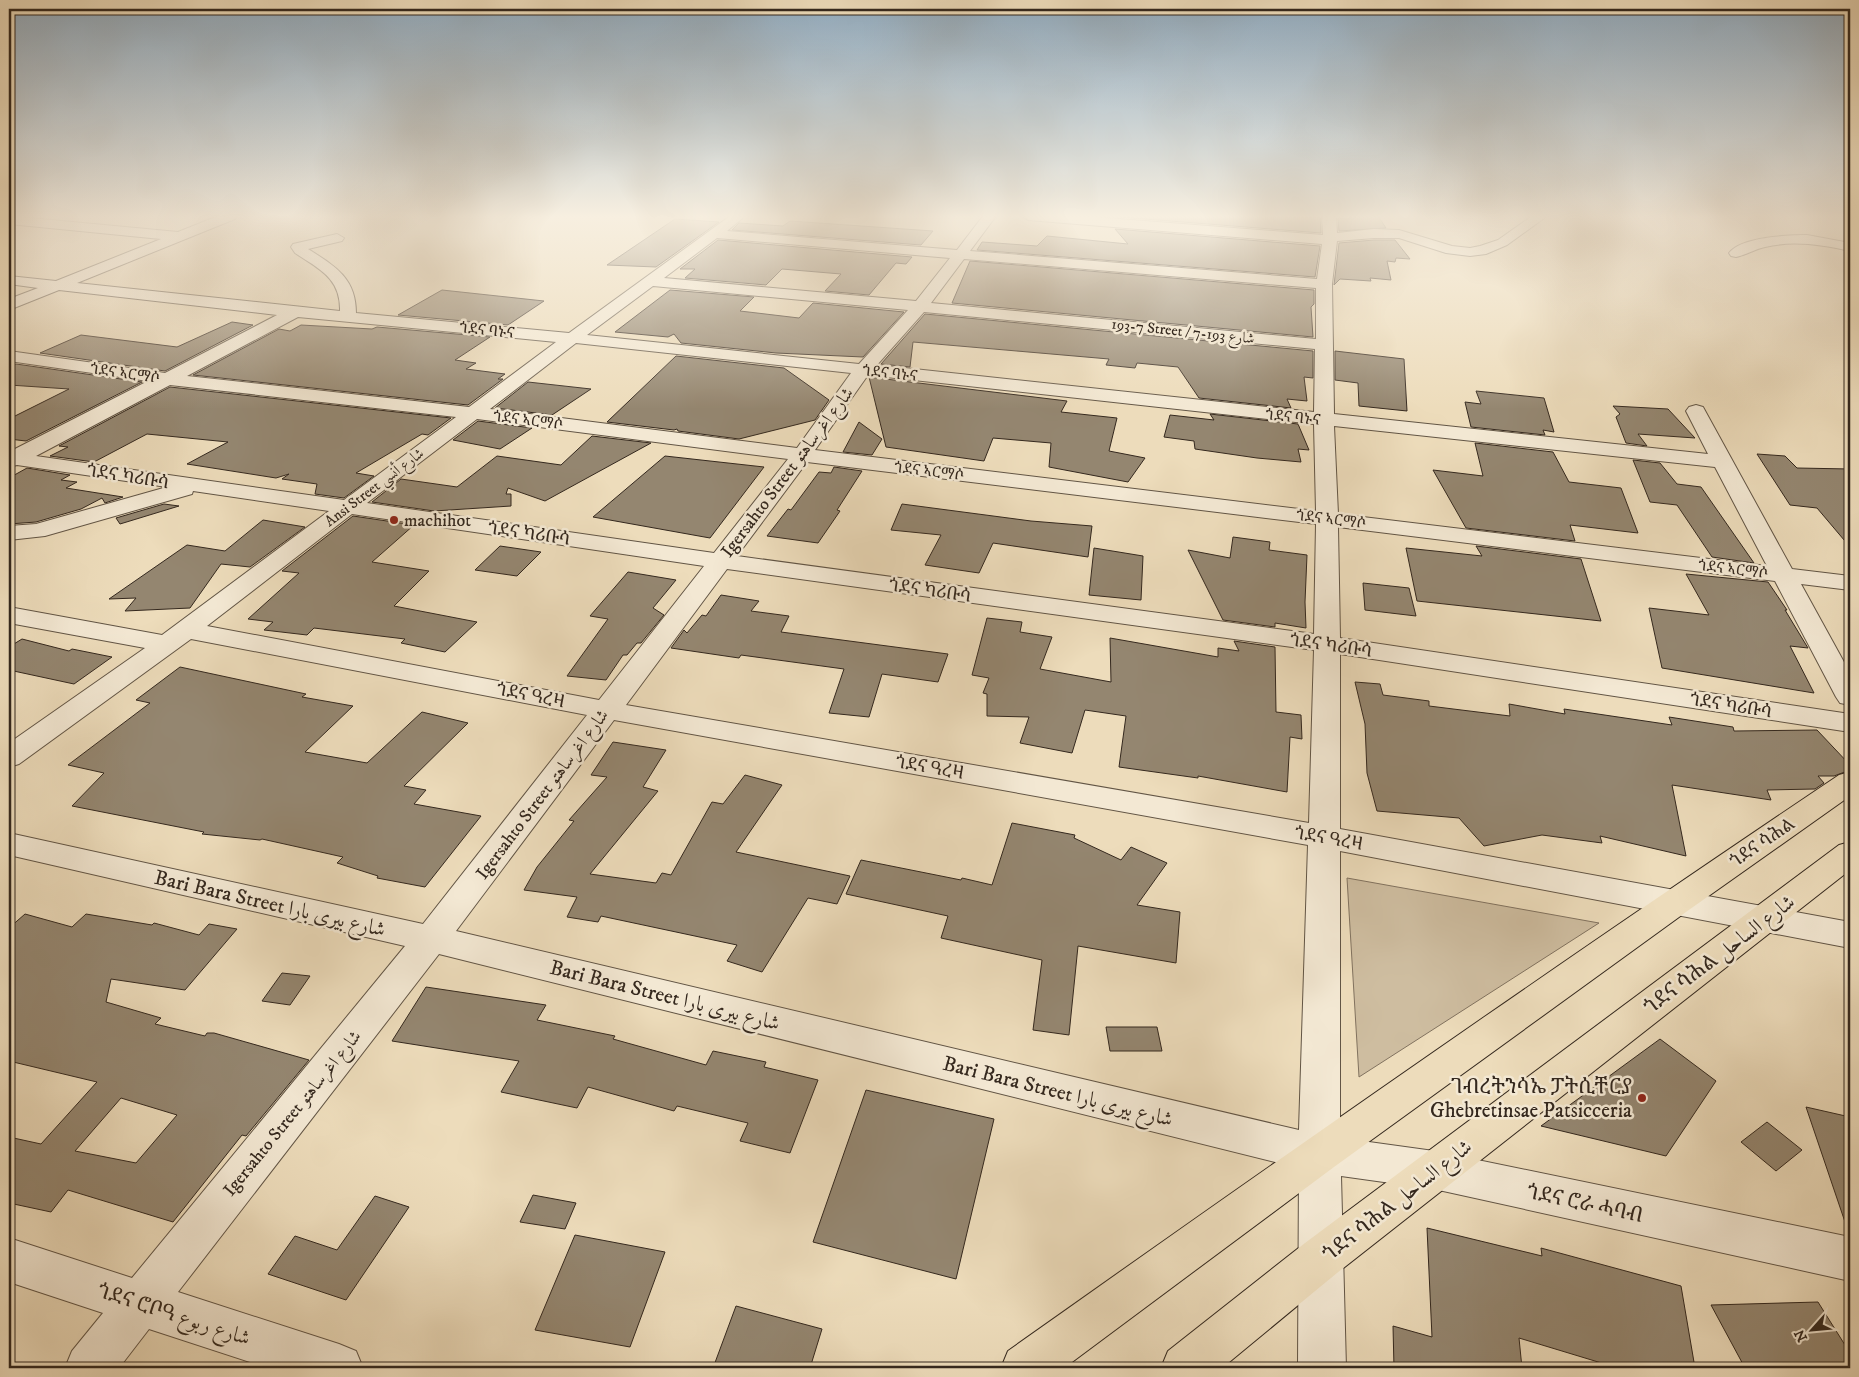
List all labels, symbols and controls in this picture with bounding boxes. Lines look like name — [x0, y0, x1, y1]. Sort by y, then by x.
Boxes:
street label: 193-7 Street / شارع 193-7 — [1110, 315, 1255, 351]
street label: ጎደና ባኑና — [459, 318, 516, 343]
street label: ጎደና ኣርማሶ — [89, 359, 161, 388]
street label: ጎደና ባኑና — [862, 361, 919, 386]
street label: Igersahto Street شارع اغرساهتو — [717, 383, 861, 564]
street label: ጎደና ባኑና — [1265, 405, 1322, 430]
street label: ጎደና ኣርማሶ — [492, 407, 564, 434]
street label: Ansi Street شارع أنسي — [320, 442, 430, 534]
street label: ጎደና ኣርማሶ — [893, 458, 965, 485]
street label: ጎደና ካሪቡሳ — [85, 460, 170, 494]
street label: ጎደና ኣርማሶ — [1295, 506, 1367, 533]
place label: machihot — [404, 510, 471, 532]
marker: machihot — [388, 514, 400, 526]
street label: ጎደና ካሪቡሳ — [486, 517, 571, 551]
street label: ጎደና ኣርማሶ — [1697, 556, 1769, 583]
street label: ጎደና ካሪቡሳ — [887, 574, 972, 608]
street label: ጎደና ካሪቡሳ — [1288, 629, 1373, 663]
street label: ጎደና ዓረዛ — [495, 679, 567, 713]
street label: ጎደና ካሪቡሳ — [1688, 689, 1773, 723]
street label: Igersahto Street شارع اغرساهتو — [472, 705, 616, 886]
street label: ጎደና ዓረዛ — [894, 751, 966, 785]
street label: ጎደና ሳሕል — [1726, 813, 1800, 873]
street label: ጎደና ዓረዛ — [1293, 822, 1365, 856]
street label: Bari Bara Street شارع بيرى بارا — [151, 865, 388, 947]
street label: ጎደና ሳሕል شارع الساحل — [1639, 889, 1803, 1023]
street label: Bari Bara Street شارع بيرى بارا — [546, 955, 783, 1041]
street label: Igersahto Street شارع اغرساهتو — [219, 1026, 369, 1203]
street label: Bari Bara Street شارع بيرى بارا — [939, 1051, 1176, 1137]
place label: ገብረትንሳኤ ፓትሲቸርያ Ghebretinsae Patsicceria — [1430, 1074, 1632, 1124]
marker: ገብረትንሳኤ ፓትሲቸርያ Ghebretinsae Patsicceria — [1636, 1092, 1648, 1104]
street label: ጎደና ሳሕል شارع الساحل — [1318, 1134, 1480, 1270]
street label: ጎደና ሮራ ሓባብ — [1524, 1179, 1645, 1229]
street label: ጎደና ሮቦዓ شارع ربوع — [93, 1278, 253, 1356]
north arrow — [1786, 1304, 1836, 1354]
text: N — [1790, 1326, 1812, 1345]

